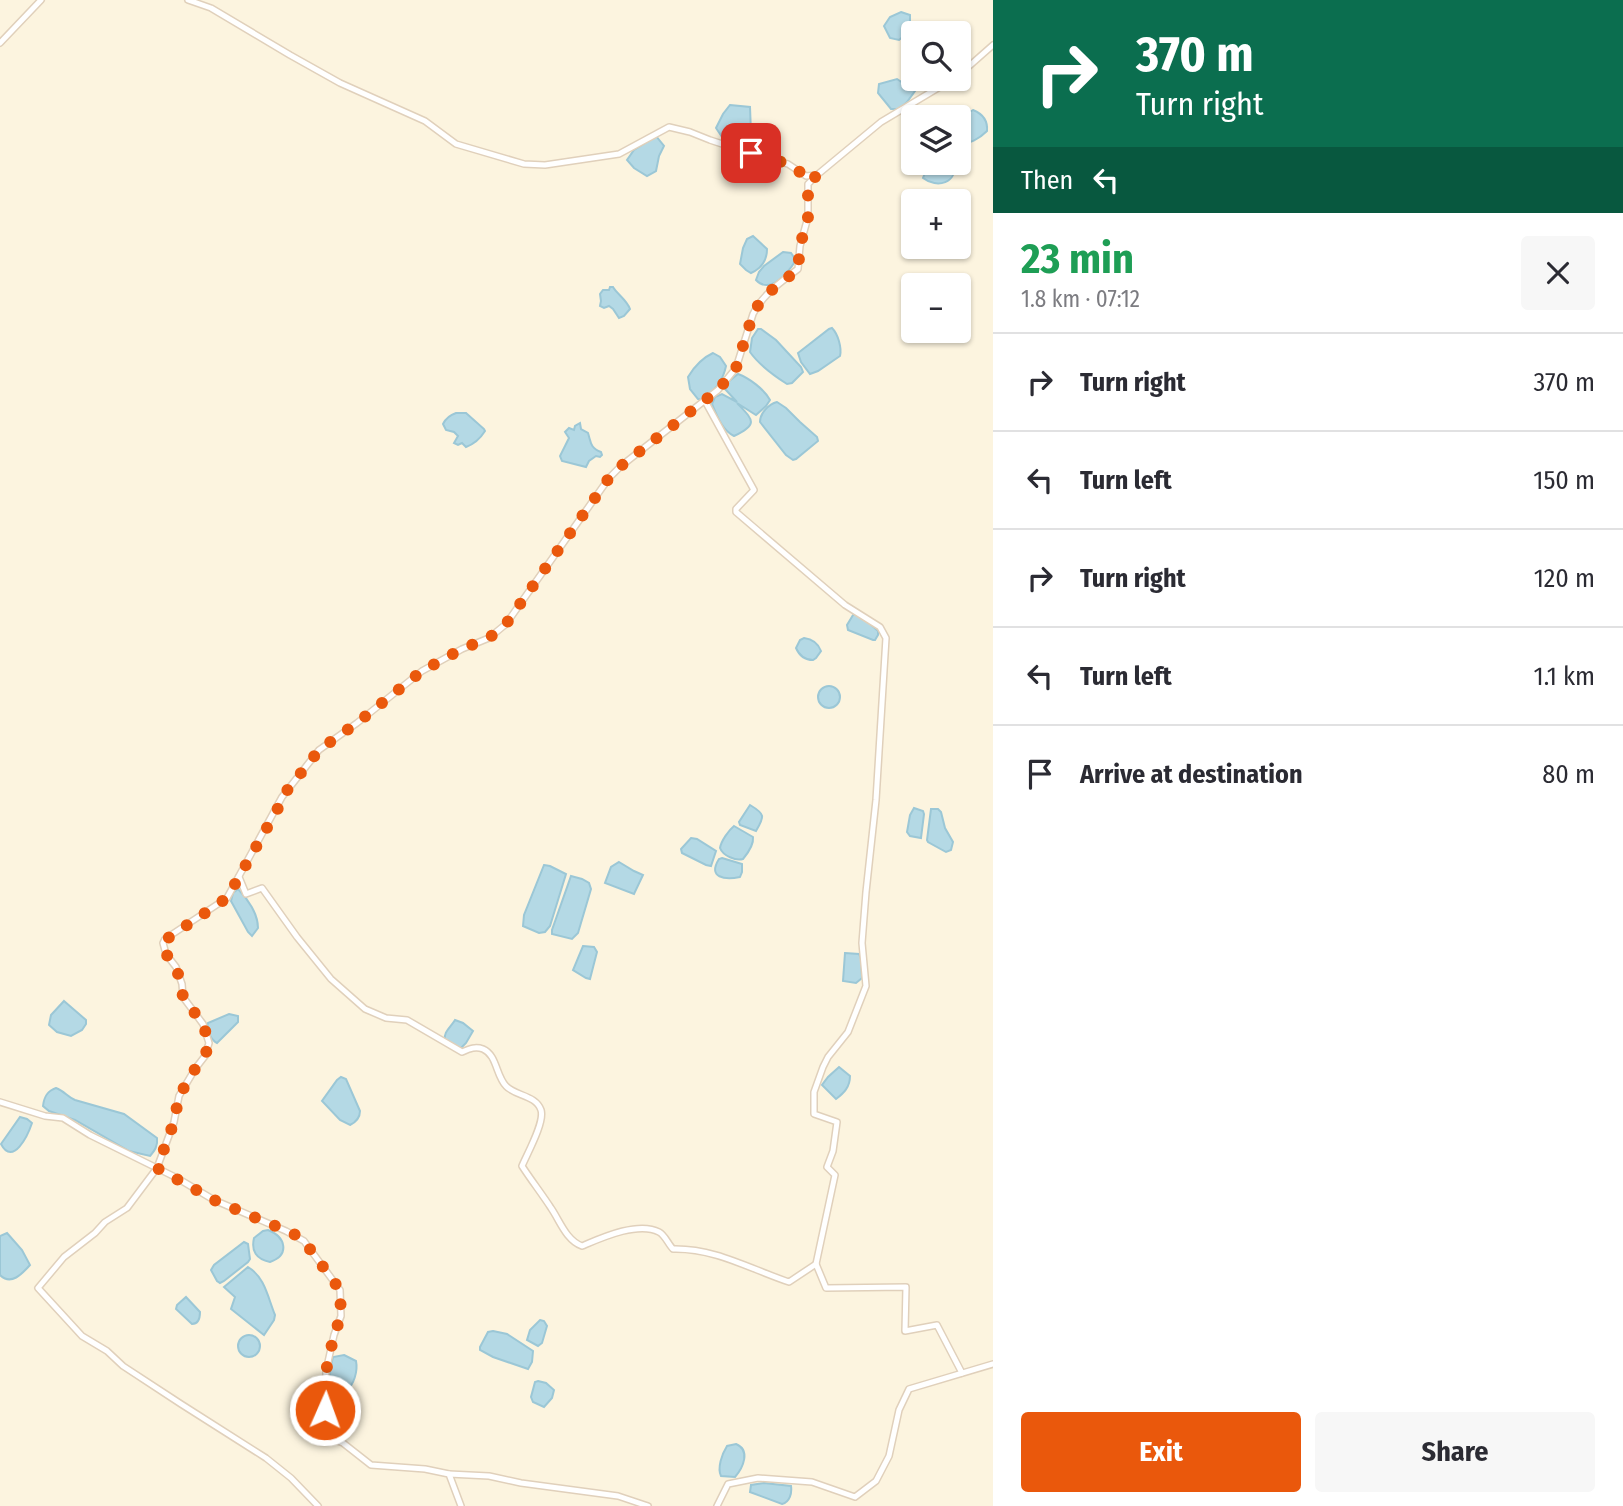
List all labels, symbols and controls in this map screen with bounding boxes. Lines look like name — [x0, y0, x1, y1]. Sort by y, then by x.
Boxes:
map controls — [901, 21, 971, 343]
button: search — [901, 21, 971, 91]
text: 370 m — [1136, 25, 1254, 84]
icon: right — [1021, 28, 1112, 119]
text: Turn right — [1136, 85, 1263, 123]
button: layers — [901, 105, 971, 175]
pin — [721, 123, 781, 183]
icon: arrive — [732, 134, 770, 172]
icon: left — [1087, 161, 1125, 199]
text: Then — [1021, 165, 1073, 196]
button: + — [901, 189, 971, 259]
text: 23 min — [1021, 234, 1134, 284]
button: close — [1521, 236, 1595, 310]
button: − — [901, 273, 971, 343]
text: 1.8 km · 07:12 — [1021, 285, 1140, 313]
icon: right — [1021, 363, 1059, 401]
text: Turn right — [1080, 367, 1186, 398]
text: 370 m — [1534, 367, 1595, 398]
icon: left — [1021, 461, 1059, 499]
text: Turn left — [1080, 465, 1172, 496]
text: 150 m — [1533, 465, 1595, 496]
icon: right — [1021, 559, 1059, 597]
text: Turn right — [1080, 563, 1186, 594]
text: 120 m — [1534, 563, 1595, 594]
icon: left — [1021, 657, 1059, 695]
text: Turn left — [1080, 661, 1172, 692]
text: 1.1 km — [1534, 661, 1595, 692]
icon: arrive — [1021, 755, 1059, 793]
text: Arrive at destination — [1080, 759, 1303, 790]
text: 80 m — [1542, 759, 1595, 790]
position arrow — [288, 1373, 362, 1447]
button: Exit — [1021, 1412, 1301, 1492]
button: Share — [1315, 1412, 1595, 1492]

